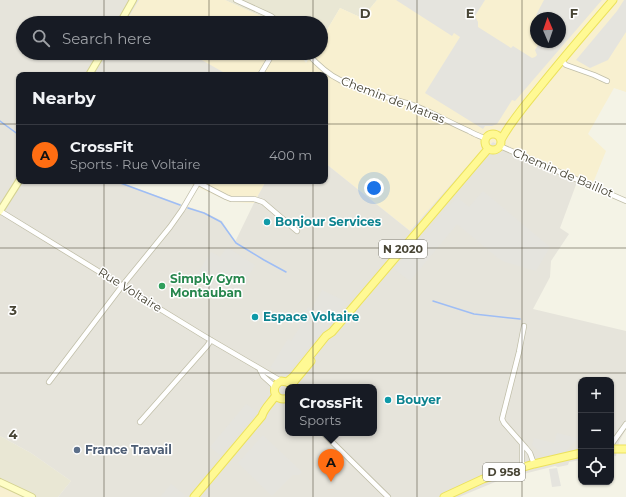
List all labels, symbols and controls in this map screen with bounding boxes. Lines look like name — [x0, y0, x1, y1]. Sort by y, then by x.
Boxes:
text: D — [360, 5, 371, 21]
text: E — [466, 5, 475, 21]
text: F — [570, 5, 578, 21]
north arrow — [530, 12, 566, 48]
search box — [16, 16, 328, 60]
icon: search — [30, 27, 52, 49]
text: Search here — [62, 29, 151, 48]
street label: Chemin de Matras — [339, 73, 447, 126]
text: Nearby — [32, 88, 96, 108]
text: CrossFit — [70, 137, 134, 156]
street label: Chemin de Baillot — [511, 145, 616, 201]
text: A — [40, 147, 50, 163]
text: 400 m — [269, 147, 312, 163]
text: Sports · Rue Voltaire — [70, 156, 200, 172]
your location — [364, 178, 384, 198]
place label: Bonjour Services — [275, 214, 382, 229]
marker: Bonjour Services — [262, 217, 272, 227]
road number: N 2020 — [379, 240, 427, 258]
street label: Rue Voltaire — [96, 264, 165, 315]
place label: Simply Gym Montauban — [170, 271, 245, 300]
marker: Simply Gym Montauban — [157, 281, 167, 291]
text: 3 — [8, 302, 17, 318]
place label: Espace Voltaire — [263, 309, 360, 324]
marker: Espace Voltaire — [250, 312, 260, 322]
map controls — [578, 377, 614, 485]
button: + — [578, 377, 614, 413]
popup — [285, 384, 377, 436]
place label: Bouyer — [396, 392, 441, 407]
text: CrossFit — [299, 393, 363, 412]
marker: Bouyer — [383, 395, 393, 405]
text: Sports — [299, 412, 341, 428]
button: − — [578, 413, 614, 449]
text: 4 — [9, 426, 18, 442]
place label: France Travail — [85, 442, 172, 457]
marker: France Travail — [72, 445, 82, 455]
pin: A — [318, 449, 344, 482]
button: locate — [578, 449, 614, 485]
road number: D 958 — [483, 463, 525, 481]

